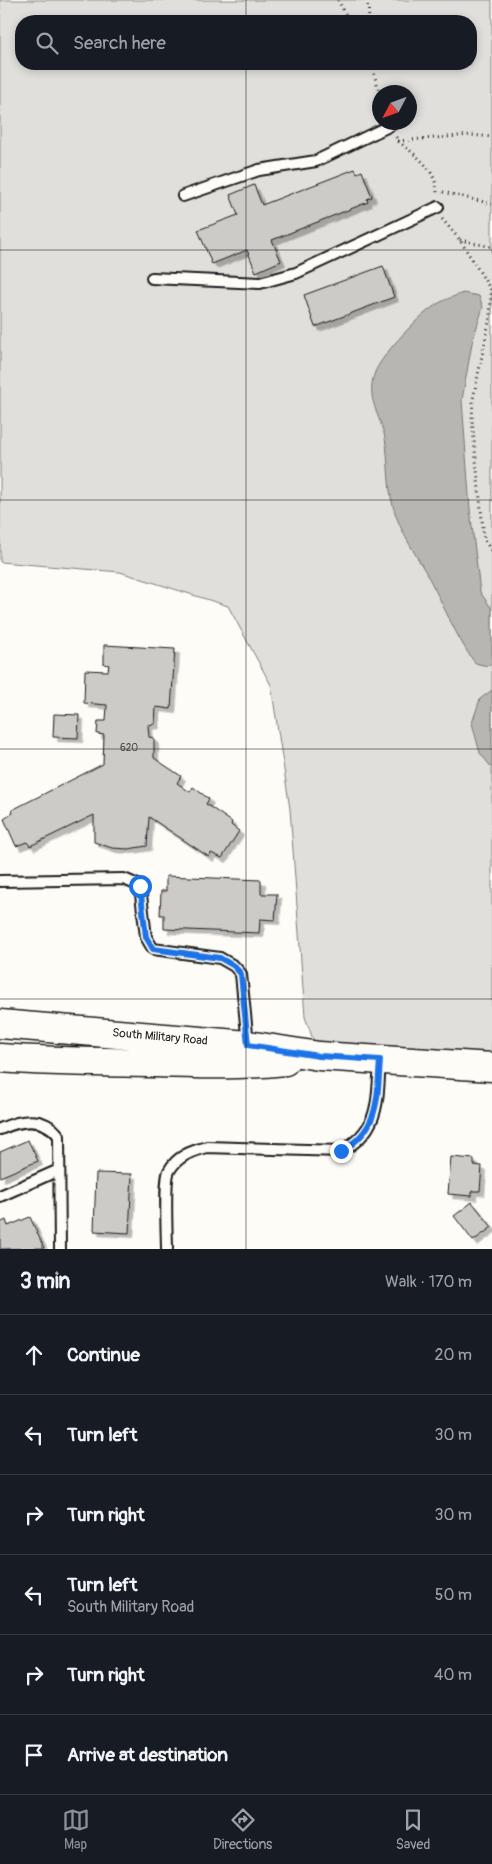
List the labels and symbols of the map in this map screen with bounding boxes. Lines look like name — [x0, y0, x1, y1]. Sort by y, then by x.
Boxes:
north arrow — [372, 85, 417, 130]
house number: 620 — [120, 742, 138, 754]
route start — [129, 875, 152, 898]
street label: South Military Road — [112, 1025, 208, 1049]
route end — [330, 1140, 353, 1163]

